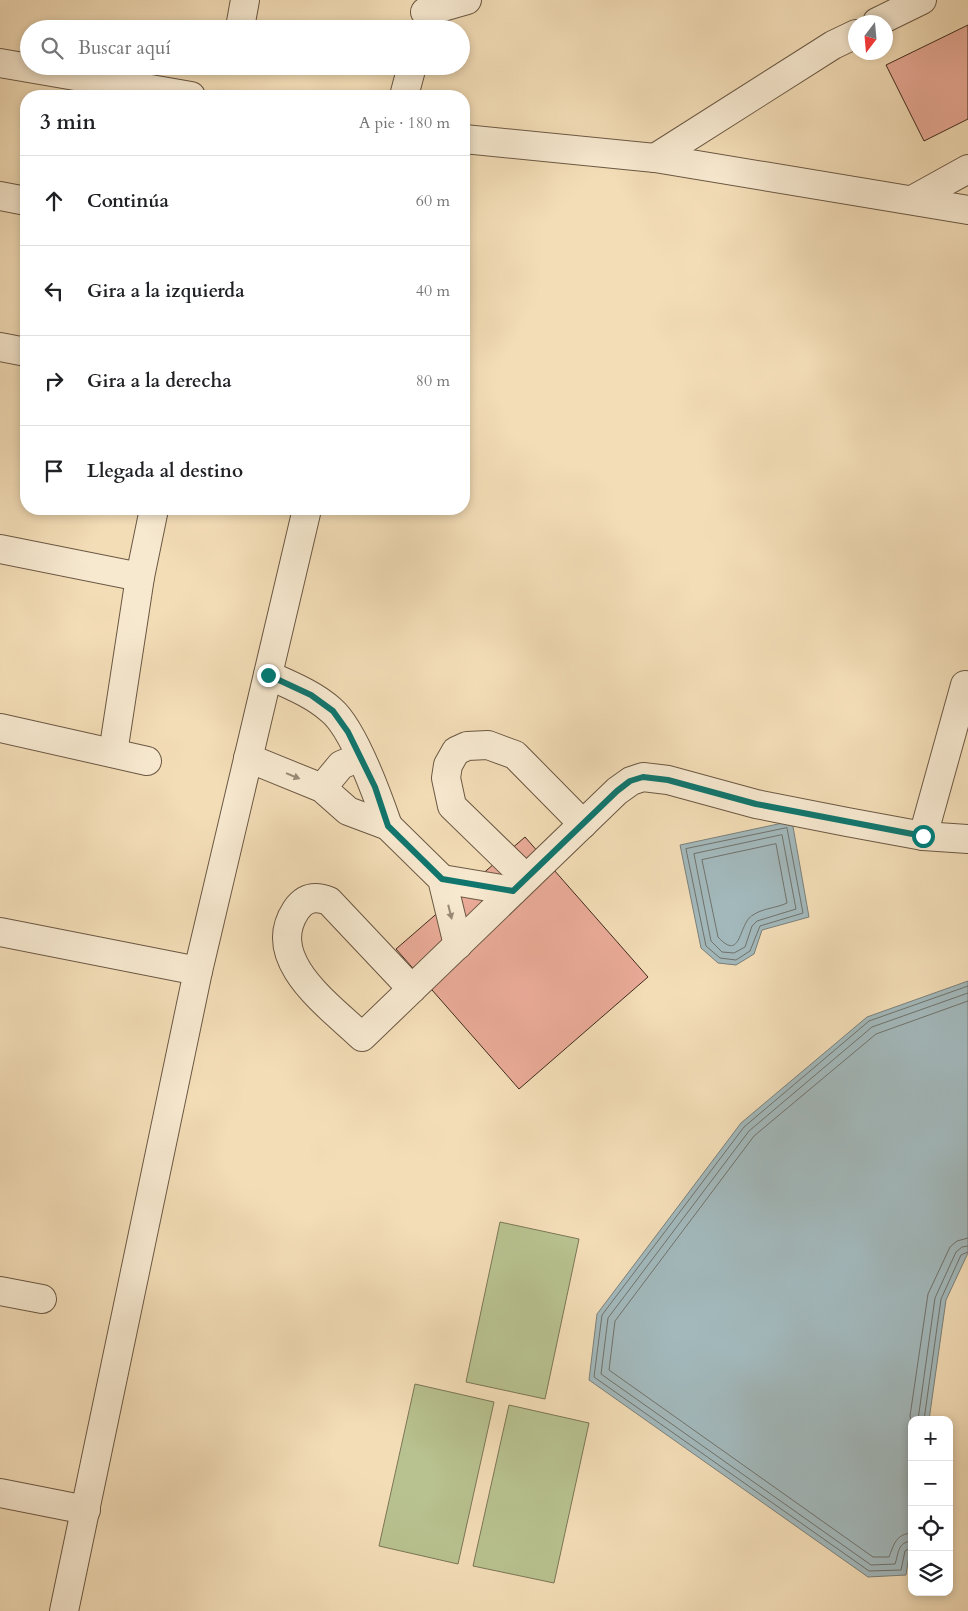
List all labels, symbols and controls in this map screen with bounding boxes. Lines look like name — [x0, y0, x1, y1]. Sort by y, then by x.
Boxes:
north arrow — [848, 15, 893, 60]
search box — [20, 20, 470, 75]
icon: search — [38, 34, 66, 62]
text: Buscar aquí — [78, 35, 171, 61]
text: 3 min — [40, 108, 96, 137]
text: A pie · 180 m — [359, 112, 450, 134]
icon: ahead — [40, 187, 68, 215]
text: Continúa — [87, 188, 169, 214]
text: 60 m — [416, 190, 450, 212]
icon: left — [40, 277, 68, 305]
text: Gira a la izquierda — [87, 278, 245, 304]
text: 40 m — [416, 280, 450, 302]
icon: right — [40, 367, 68, 395]
text: Gira a la derecha — [87, 368, 232, 394]
text: 80 m — [416, 370, 450, 392]
icon: arrive — [40, 457, 68, 485]
text: Llegada al destino — [87, 458, 243, 484]
route end — [257, 664, 280, 687]
one-way arrow — [286, 773, 300, 781]
route start — [912, 825, 935, 848]
one-way arrow — [446, 904, 454, 919]
map controls — [908, 1416, 953, 1596]
button: + — [908, 1416, 953, 1461]
button: − — [908, 1461, 953, 1506]
button: locate — [908, 1506, 953, 1551]
button: layers — [908, 1551, 953, 1596]

